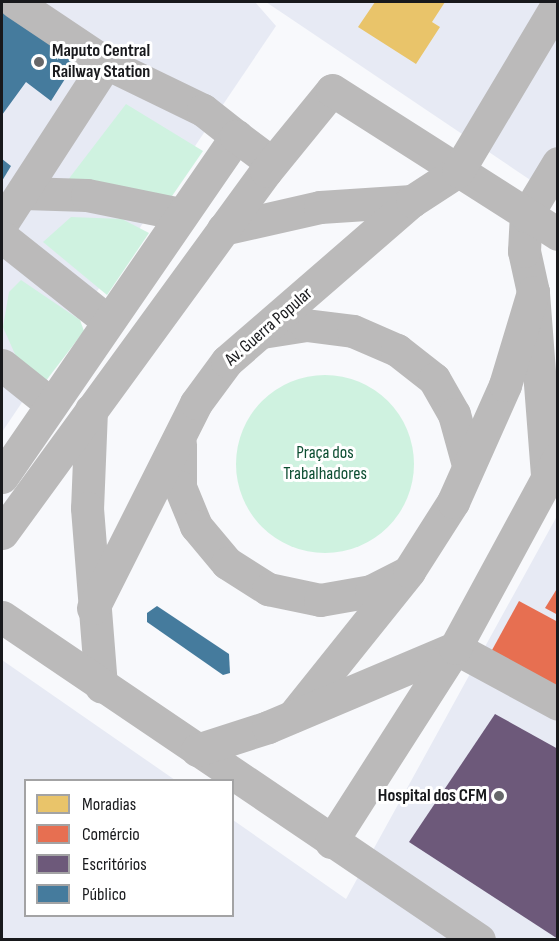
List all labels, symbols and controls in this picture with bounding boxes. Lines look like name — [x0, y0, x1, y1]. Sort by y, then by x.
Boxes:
place label: Maputo Central Railway Station — [52, 41, 150, 84]
marker: Maputo Central Railway Station — [30, 53, 48, 71]
street label: Av. Guerra Popular — [221, 283, 317, 371]
park label: Praça dos Trabalhadores — [283, 443, 367, 486]
legend — [24, 779, 234, 917]
place label: Hospital dos CFM — [378, 785, 487, 807]
marker: Hospital dos CFM — [492, 789, 506, 803]
text: Moradias — [82, 794, 136, 815]
text: Comércio — [82, 824, 140, 845]
text: Escritórios — [82, 854, 147, 875]
text: Público — [82, 884, 126, 905]

